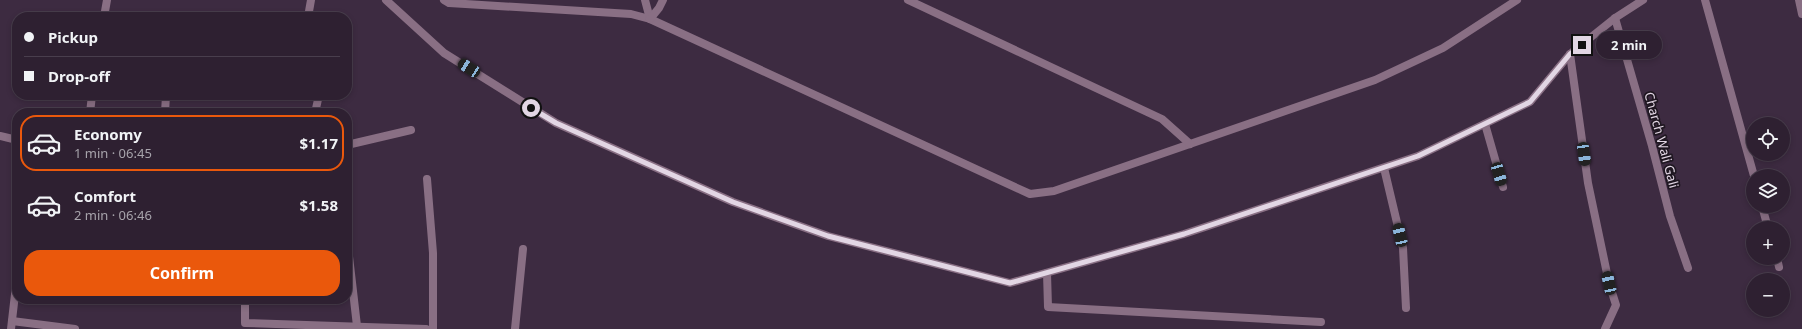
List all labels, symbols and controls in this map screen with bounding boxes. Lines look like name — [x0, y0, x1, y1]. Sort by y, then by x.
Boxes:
text: Pickup — [48, 27, 98, 47]
callout: 2 min — [1596, 31, 1662, 59]
route end — [1573, 36, 1591, 54]
text: 2 min — [1611, 36, 1647, 54]
car — [456, 56, 482, 80]
text: Drop-off — [48, 66, 110, 86]
street label: Charch Wali Gali — [1640, 90, 1684, 190]
route start — [522, 99, 540, 117]
map controls — [1746, 117, 1790, 317]
button: locate — [1746, 117, 1790, 161]
text: Economy — [74, 124, 142, 144]
icon: car — [26, 125, 62, 161]
text: $1.17 — [299, 133, 338, 153]
car — [1576, 141, 1592, 167]
text: 1 min · 06:45 — [74, 144, 152, 162]
car — [1490, 161, 1508, 187]
button: layers — [1746, 169, 1790, 213]
text: Comfort — [74, 186, 136, 206]
icon: car — [26, 187, 62, 223]
text: $1.58 — [299, 195, 338, 215]
text: 2 min · 06:46 — [74, 206, 152, 224]
button: + — [1746, 221, 1790, 265]
car — [1391, 222, 1409, 248]
button: Confirm — [24, 250, 340, 296]
car — [1601, 270, 1617, 296]
button: − — [1746, 273, 1790, 317]

